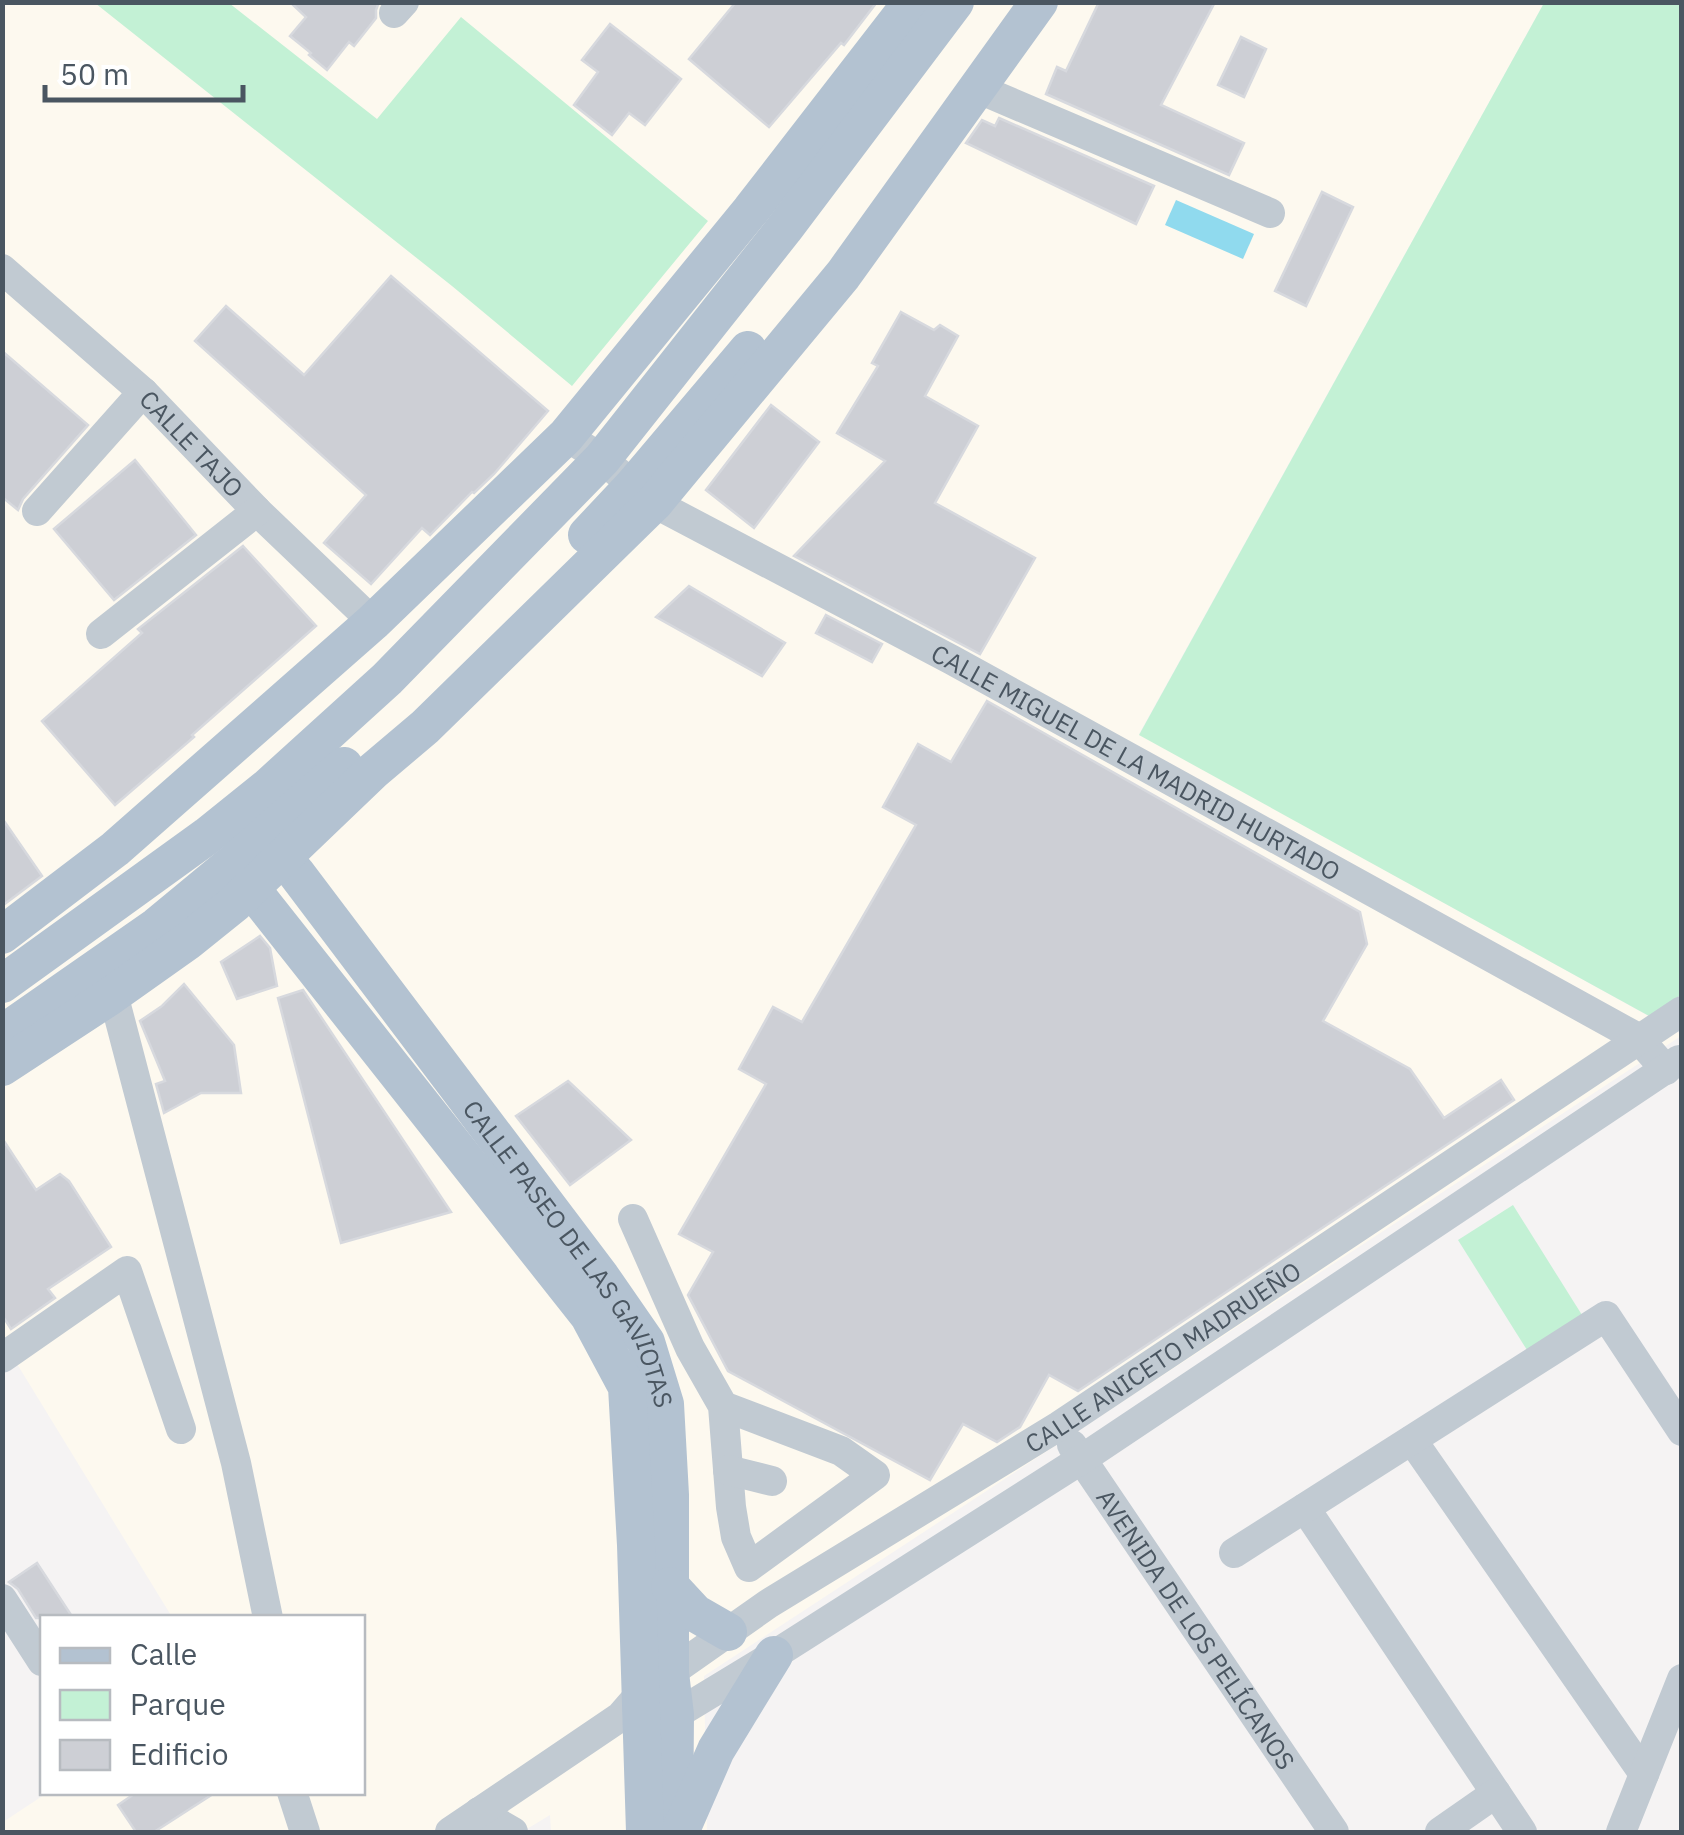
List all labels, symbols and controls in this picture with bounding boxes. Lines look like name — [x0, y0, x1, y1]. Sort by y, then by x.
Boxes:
scale bar — [45, 40, 242, 102]
text: 50 m — [60, 54, 129, 93]
street label: CALLE TAJO — [133, 383, 251, 504]
street label: CALLE MIGUEL DE LA MADRID HURTADO — [926, 636, 1347, 887]
street label: CALLE PASEO DE LAS GAVIOTAS — [456, 1093, 682, 1411]
street label: CALLE ANICETO MADRUEÑO — [1019, 1253, 1307, 1460]
street label: AVENIDA DE LOS PELÍCANOS — [1090, 1482, 1303, 1776]
legend — [40, 1615, 365, 1795]
text: Calle — [130, 1634, 197, 1673]
text: Parque — [130, 1684, 226, 1723]
text: Edificio — [130, 1734, 229, 1773]

